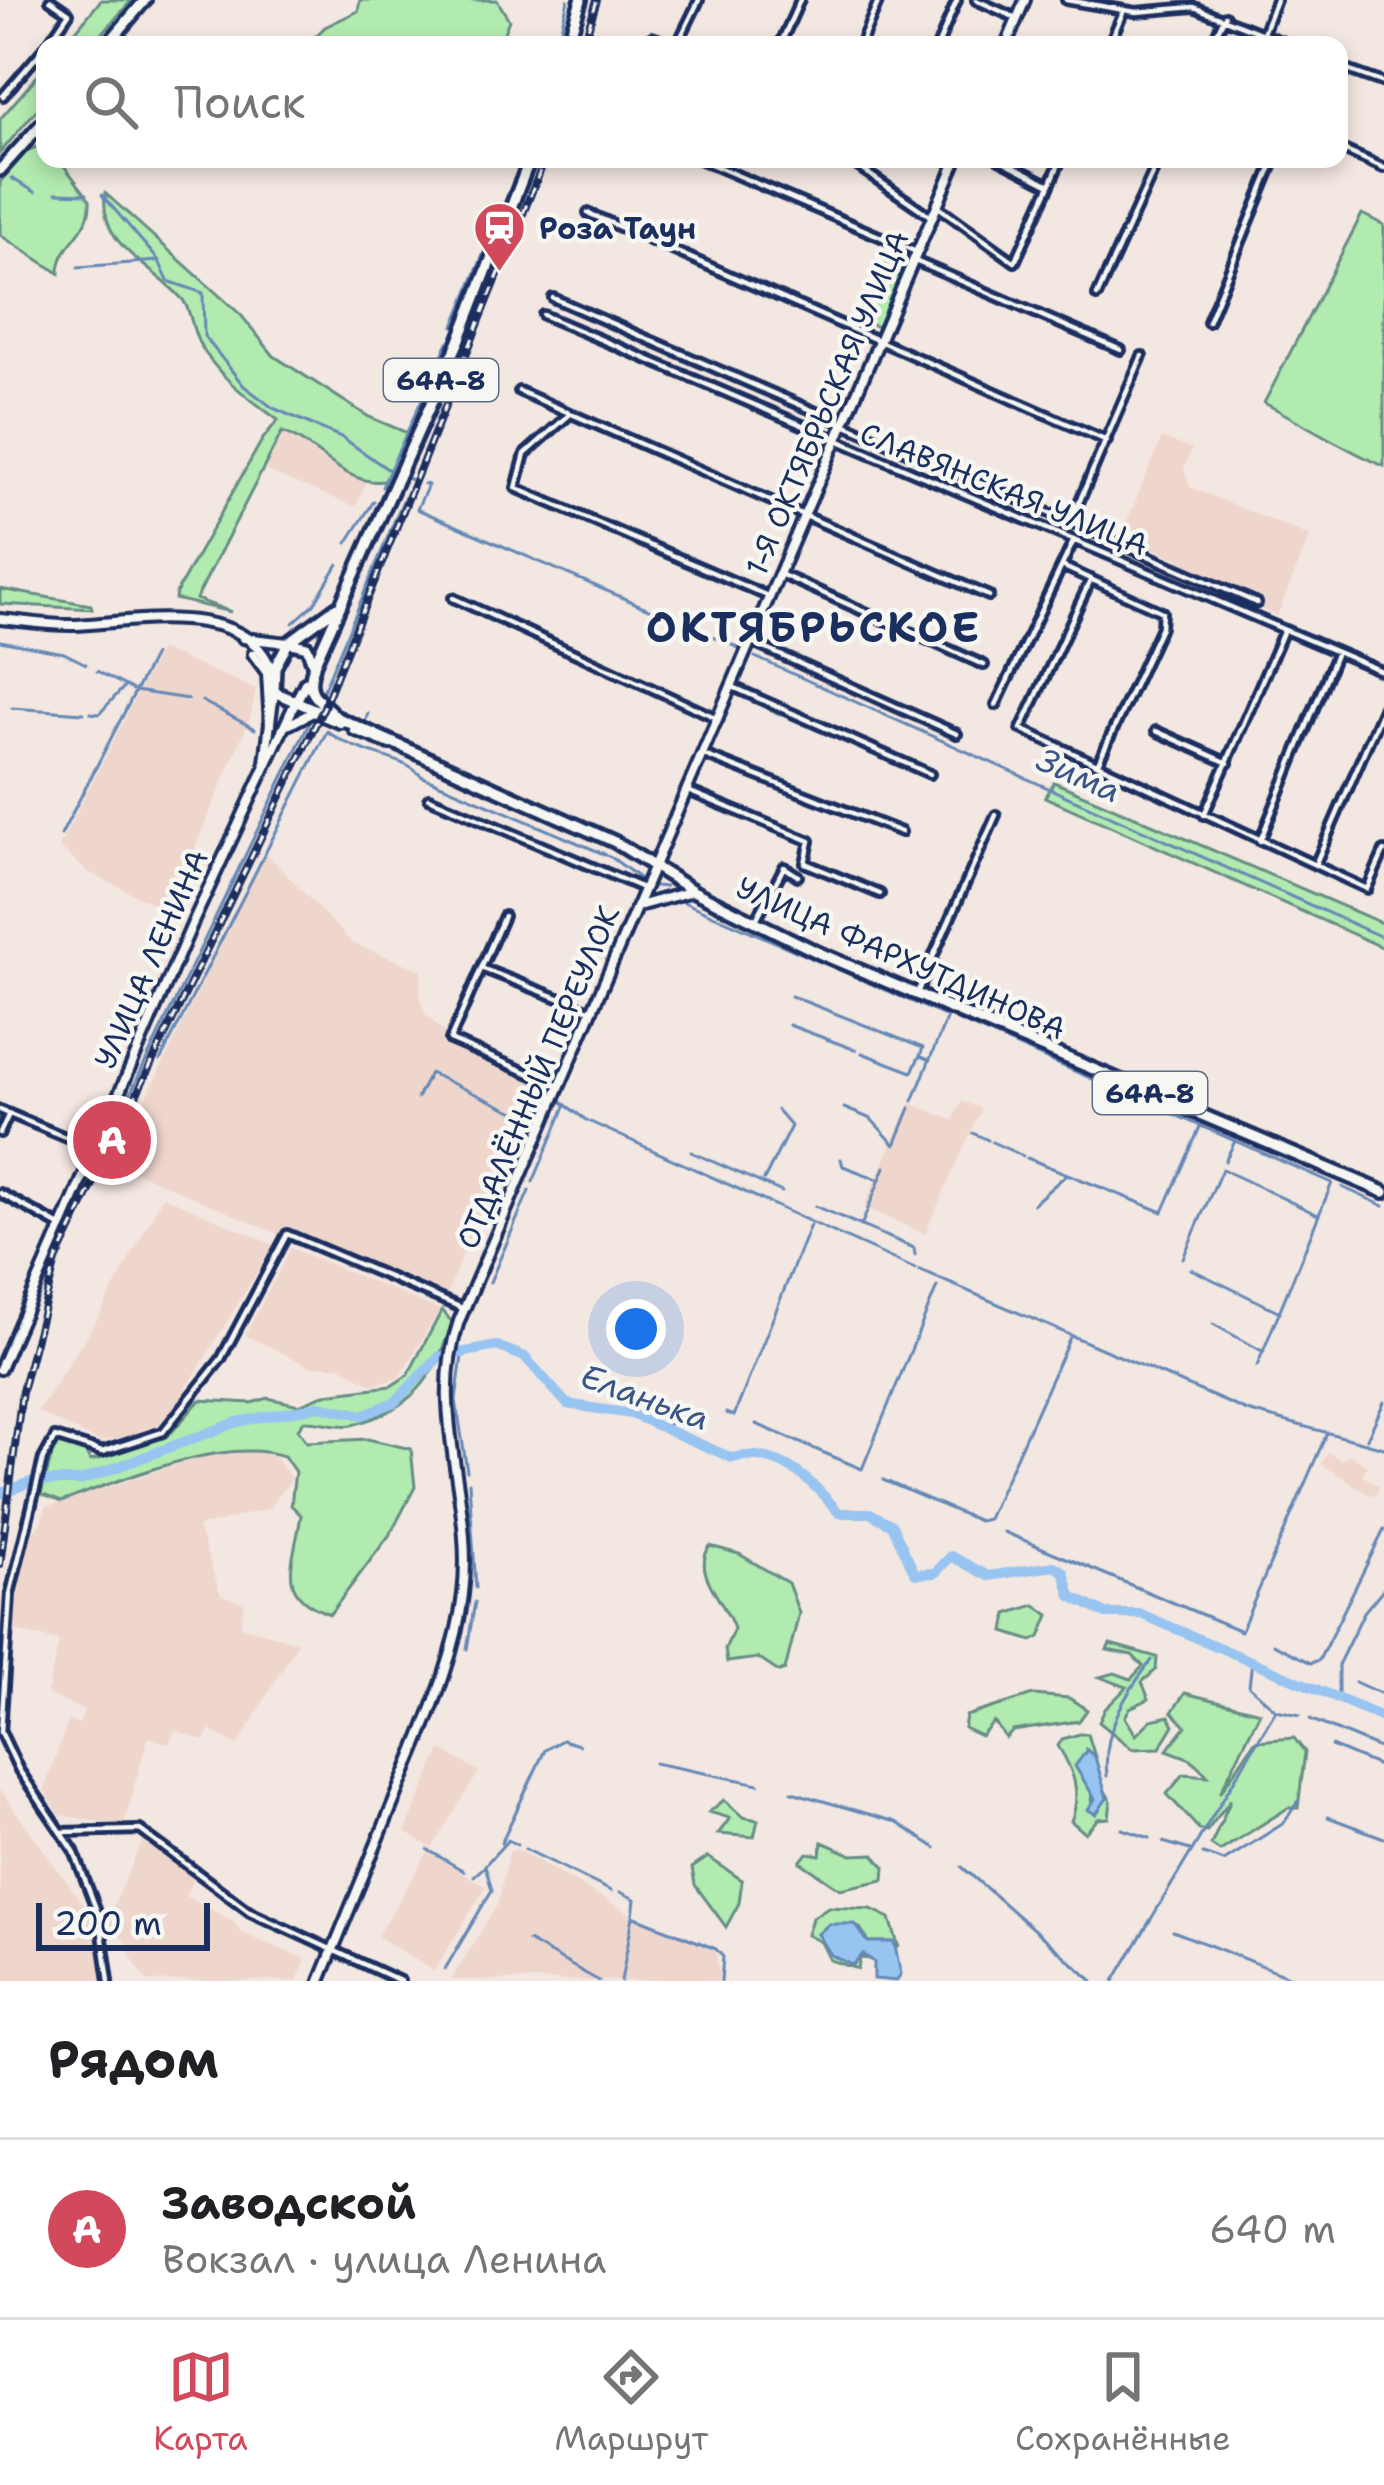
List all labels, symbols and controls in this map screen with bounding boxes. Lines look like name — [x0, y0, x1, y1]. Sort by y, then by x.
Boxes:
search box — [36, 36, 1348, 168]
icon: search — [78, 69, 144, 135]
text: Поиск — [174, 72, 305, 132]
station icon: Роза Таун — [472, 200, 528, 274]
place label: Роза Таун — [539, 208, 696, 249]
street label: 1-Я ОКТЯБРЬСКАЯ УЛИЦА — [736, 224, 918, 582]
road number: 64А-8 — [384, 359, 498, 401]
street label: СЛАВЯНСКАЯ УЛИЦА — [854, 412, 1154, 566]
district label: ОКТЯБРЬСКОЕ — [646, 599, 982, 655]
water label: Зима — [1030, 737, 1128, 813]
street label: УЛИЦА ЛЕНИНА — [84, 843, 218, 1075]
street label: УЛИЦА ФАРХУТДИНОВА — [730, 867, 1072, 1049]
street label: ОТДАЛЁННЫЙ ПЕРЕУЛОК — [447, 899, 629, 1255]
road number: 64А-8 — [1093, 1072, 1207, 1114]
pin: A — [73, 1095, 151, 1185]
your location — [606, 1299, 666, 1359]
water label: Еланька — [574, 1353, 716, 1441]
scale bar — [36, 1897, 210, 1950]
text: 200 m — [54, 1901, 162, 1946]
text: Рядом — [48, 2025, 219, 2093]
text: Заводской — [162, 2173, 416, 2233]
text: A — [72, 2203, 102, 2255]
text: 640 m — [1209, 2203, 1336, 2255]
text: Вокзал · улица Ленина — [162, 2233, 606, 2285]
tab: Карта — [153, 2344, 248, 2461]
tab: Маршрут — [554, 2344, 708, 2461]
tab: Сохранённые — [1015, 2344, 1231, 2461]

